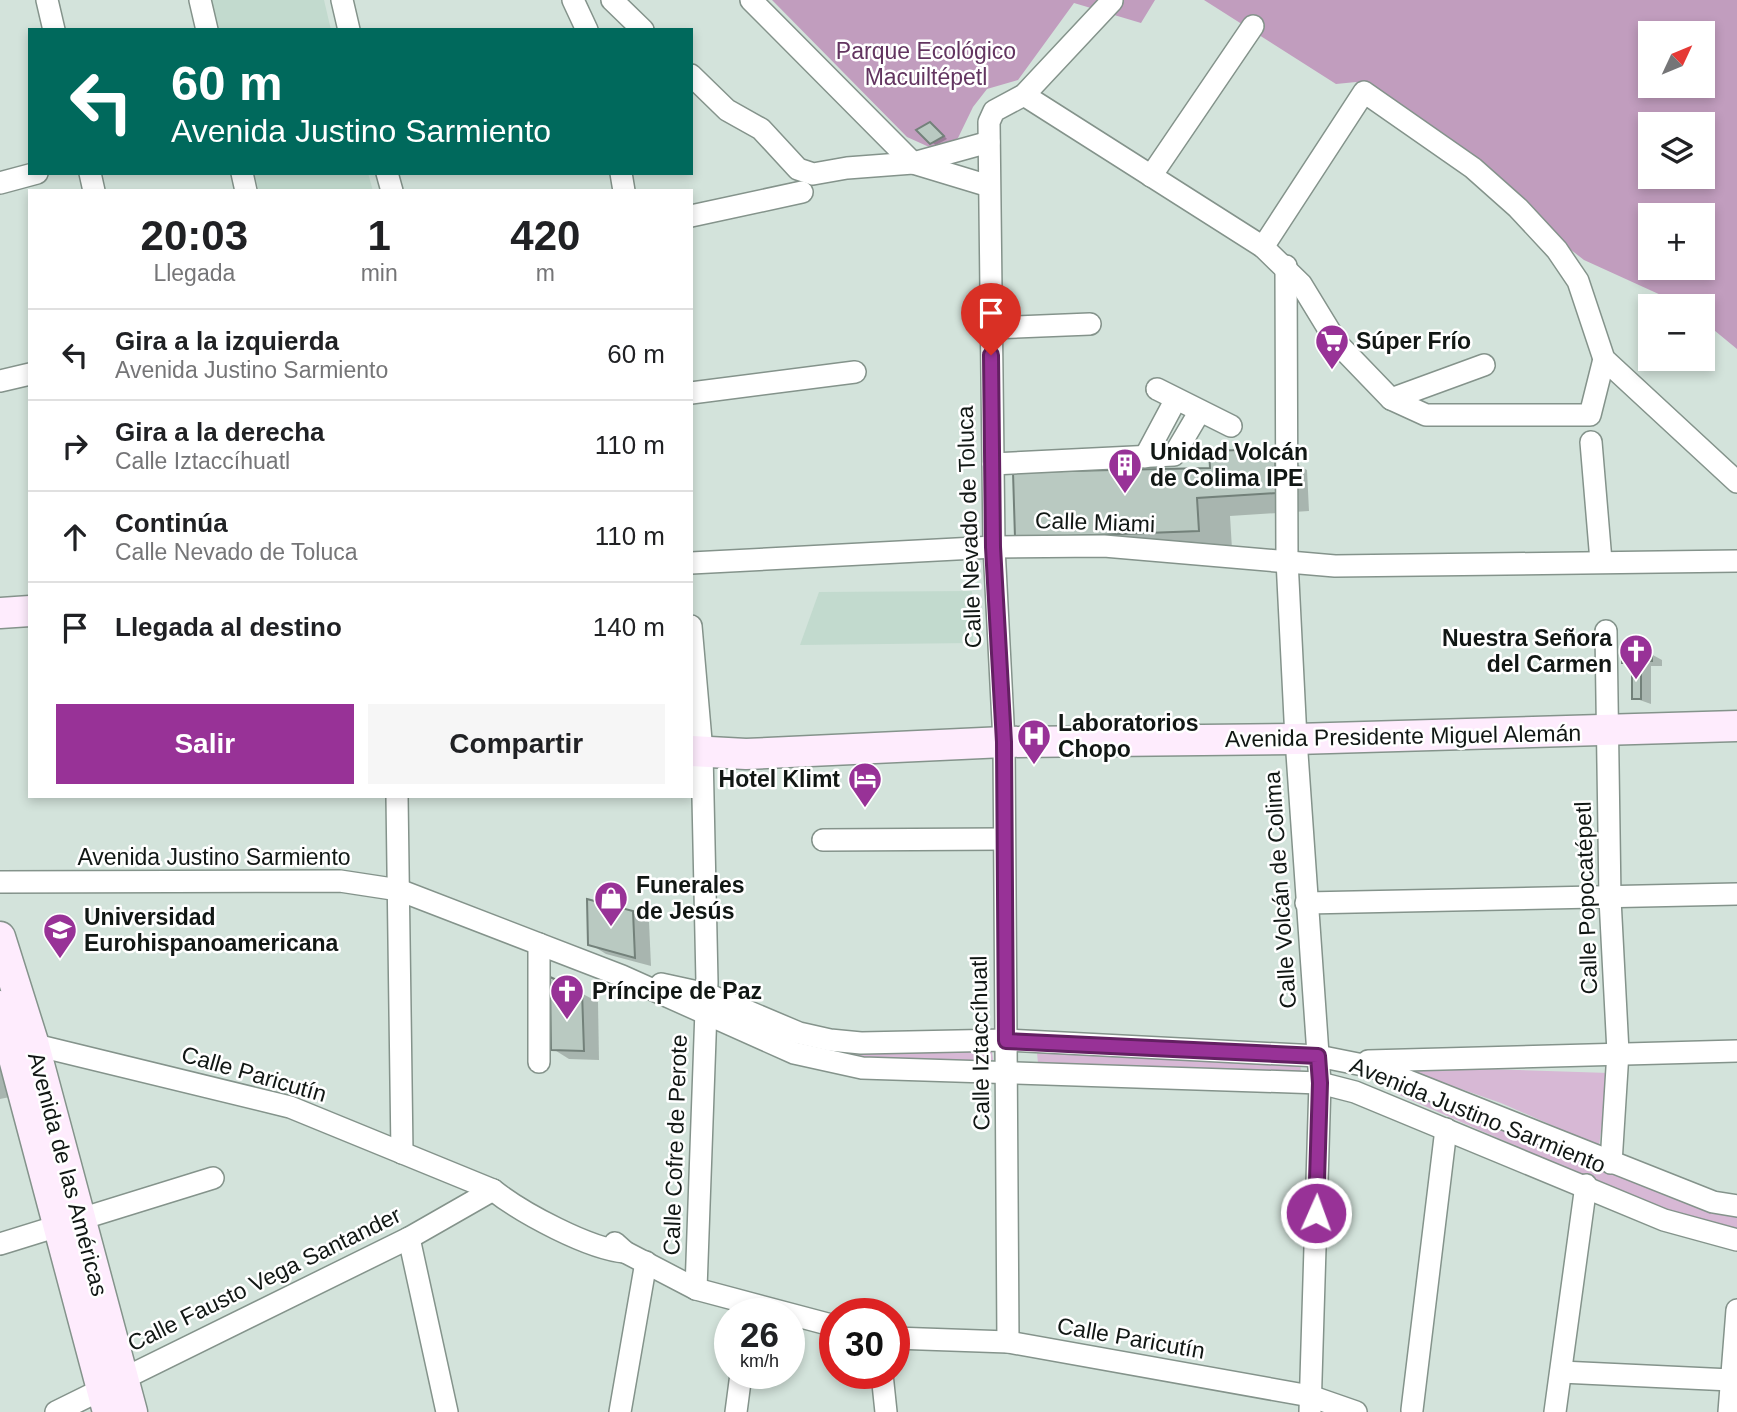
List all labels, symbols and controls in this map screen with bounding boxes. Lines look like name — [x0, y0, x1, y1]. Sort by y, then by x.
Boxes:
north arrow — [1638, 21, 1715, 98]
map controls — [1638, 21, 1715, 371]
park label: Parque Ecológico Macuiltépetl — [836, 38, 1016, 90]
icon: left — [56, 56, 147, 147]
text: 60 m — [171, 56, 283, 110]
button: layers — [1638, 112, 1715, 189]
text: Avenida Justino Sarmiento — [171, 113, 551, 149]
button: + — [1638, 203, 1715, 280]
text: 20:03 — [141, 212, 248, 259]
text: 1 — [367, 212, 391, 259]
text: 420 — [510, 212, 580, 259]
text: Llegada — [153, 260, 235, 286]
text: min — [361, 260, 398, 286]
text: m — [536, 260, 555, 286]
pin — [961, 283, 1021, 355]
icon: arrive — [972, 294, 1010, 332]
button: − — [1638, 294, 1715, 371]
supermarket icon: Súper Frío — [1313, 322, 1351, 371]
text: Gira a la izquierda — [115, 326, 339, 356]
place label: Súper Frío — [1356, 328, 1471, 354]
icon: left — [56, 336, 94, 374]
text: 60 m — [607, 339, 665, 369]
text: Avenida Justino Sarmiento — [115, 357, 388, 383]
street label: Calle Nevado de Toluca — [952, 405, 986, 649]
text: Gira a la derecha — [115, 417, 325, 447]
icon: right — [56, 427, 94, 465]
text: 110 m — [595, 430, 665, 460]
place label: Unidad Volcán de Colima IPE — [1150, 439, 1308, 491]
building icon: Unidad Volcán de Colima IPE — [1106, 446, 1144, 495]
text: Calle Iztaccíhuatl — [115, 448, 290, 474]
street label: Calle Miami — [1035, 507, 1155, 537]
text: Continúa — [115, 508, 228, 538]
icon: ahead — [56, 518, 94, 556]
text: 110 m — [595, 521, 665, 551]
text: Calle Nevado de Toluca — [115, 539, 358, 565]
icon: arrive — [56, 609, 94, 647]
text: Llegada al destino — [115, 612, 342, 642]
text: 140 m — [593, 612, 665, 642]
place label: Nuestra Señora del Carmen — [1442, 625, 1612, 677]
church icon: Nuestra Señora del Carmen — [1617, 632, 1655, 681]
button: Salir — [56, 704, 354, 784]
button: Compartir — [368, 704, 665, 784]
place label: Laboratorios Chopo — [1058, 710, 1199, 762]
hospital icon: Laboratorios Chopo — [1015, 717, 1053, 766]
street label: Avenida Presidente Miguel Alemán — [1225, 720, 1581, 752]
hotel icon: Hotel Klimt — [846, 760, 884, 809]
place label: Hotel Klimt — [719, 766, 840, 792]
street label: Calle Volcán de Colima — [1259, 770, 1301, 1010]
street label: Calle Popocatépetl — [1570, 801, 1602, 995]
street label: Avenida Justino Sarmiento — [77, 844, 351, 870]
place label: Funerales de Jesús — [636, 872, 745, 924]
shop icon: Funerales de Jesús — [592, 879, 630, 928]
place label: Universidad Eurohispanoamericana — [84, 904, 339, 956]
school or university icon: Universidad Eurohispanoamericana — [41, 911, 79, 960]
street label: Calle Iztaccíhuatl — [965, 955, 995, 1131]
church icon: Príncipe de Paz — [548, 972, 586, 1021]
place label: Príncipe de Paz — [592, 978, 762, 1004]
street label: Calle Cofre de Perote — [658, 1034, 692, 1256]
street label: Calle Paricutín — [179, 1041, 329, 1107]
street label: Avenida de las Américas — [23, 1049, 113, 1299]
street label: Avenida Justino Sarmiento — [1346, 1052, 1610, 1178]
position arrow — [1279, 1176, 1353, 1250]
street label: Calle Fausto Vega Santander — [123, 1201, 405, 1357]
speed limit sign: 30 — [819, 1298, 910, 1389]
street label: Calle Paricutín — [1055, 1312, 1207, 1364]
text: 26 — [740, 1315, 779, 1354]
text: km/h — [740, 1351, 779, 1371]

